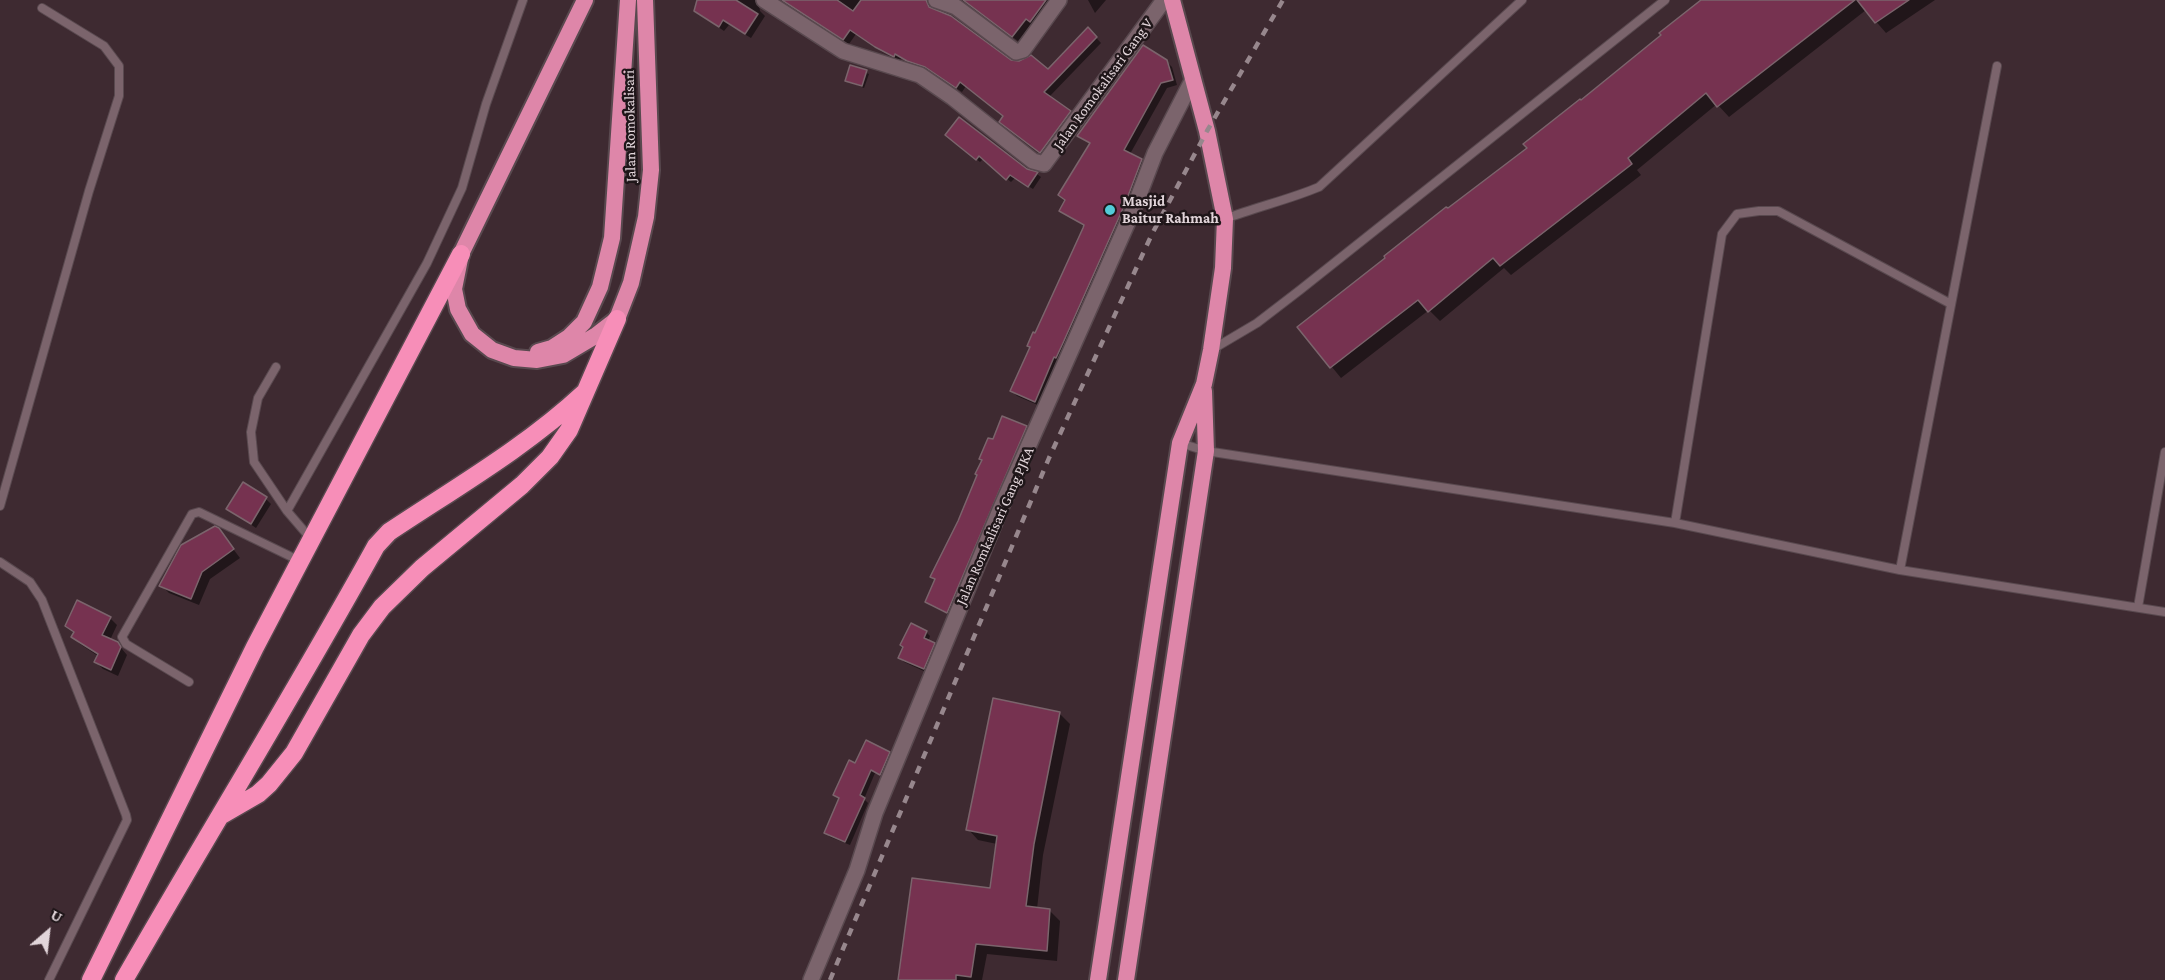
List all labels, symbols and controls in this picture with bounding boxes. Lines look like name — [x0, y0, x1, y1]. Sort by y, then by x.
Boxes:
street label: Jalan Romokalisari Gang V — [1049, 15, 1157, 153]
street label: Jalan Romokalisari — [620, 70, 640, 182]
place label: Masjid Baitur Rahmah — [1122, 192, 1219, 227]
marker: Masjid Baitur Rahmah — [1103, 203, 1117, 217]
street label: Jalan Romkalisari Gang PJKA — [952, 444, 1038, 608]
north arrow — [18, 902, 78, 962]
text: U — [48, 906, 66, 926]

